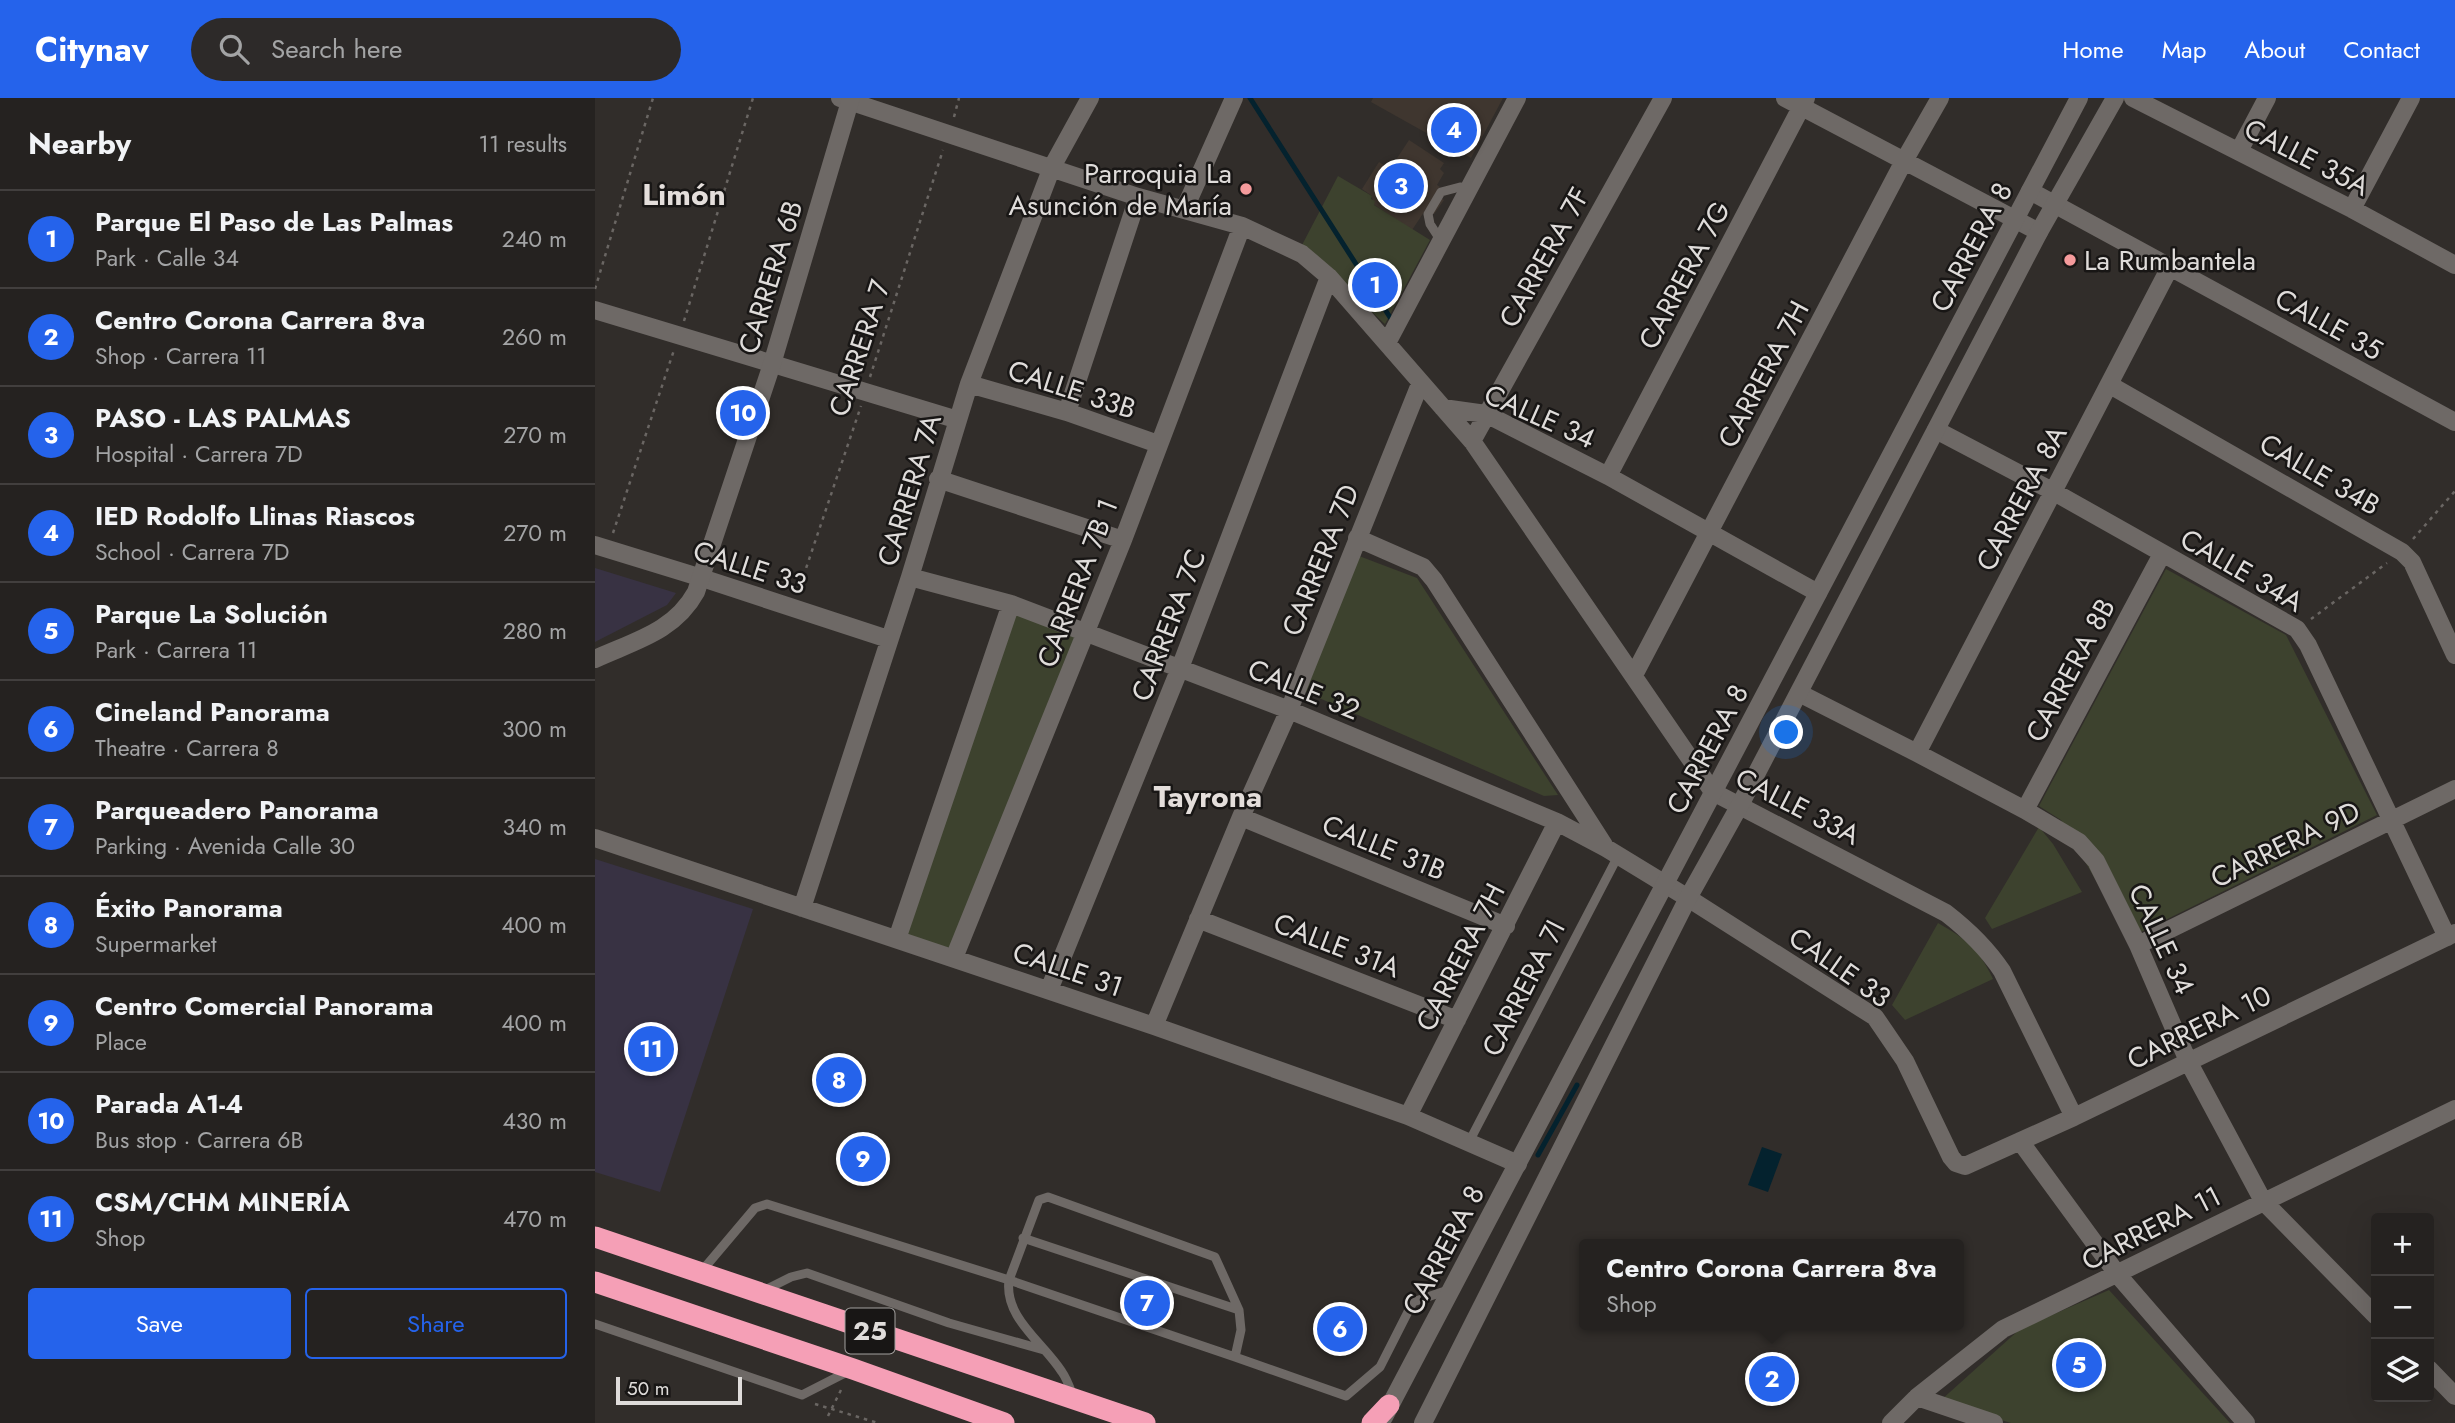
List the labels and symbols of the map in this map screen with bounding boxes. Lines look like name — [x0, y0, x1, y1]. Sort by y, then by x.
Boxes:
pin: 4 — [1431, 104, 1477, 156]
street label: CALLE 35A — [2237, 108, 2377, 207]
place label: Parroquia La Asunción de María — [1009, 153, 1232, 226]
pin: 3 — [1378, 160, 1424, 212]
district label: Limón — [642, 173, 726, 216]
street label: CARRERA 8 — [1920, 175, 2023, 319]
street label: CARRERA 7F — [1489, 179, 1600, 335]
marker: Parroquia La Asunción de María — [1238, 181, 1254, 197]
street label: CARRERA 7G — [1628, 194, 1741, 357]
street label: CARRERA 6B — [728, 195, 813, 359]
place label: La Rumbantela — [2084, 240, 2256, 281]
marker: La Rumbantela — [2062, 252, 2078, 268]
pin: 1 — [1352, 259, 1398, 311]
street label: CARRERA 7 — [818, 274, 901, 422]
street label: CALLE 35 — [2268, 278, 2390, 371]
street label: CARRERA 7H — [1707, 293, 1819, 455]
street label: CALLE 33B — [1003, 350, 1141, 429]
street label: CALLE 34 — [1478, 374, 1602, 459]
pin: 10 — [720, 387, 766, 439]
street label: CARRERA 7A — [867, 409, 952, 571]
street label: CARRERA 8A — [1966, 418, 2077, 578]
street label: CALLE 34B — [2252, 423, 2388, 526]
street label: CARRERA 7D — [1271, 478, 1369, 642]
street label: CARRERA 7B 1 — [1026, 493, 1128, 674]
street label: CALLE 34A — [2172, 519, 2311, 623]
street label: CALLE 33 — [688, 530, 812, 605]
street label: CARRERA 7C — [1121, 543, 1216, 707]
street label: CARRERA 8B — [2015, 591, 2126, 749]
street label: CALLE 32 — [1242, 648, 1366, 730]
street label: CARRERA 8 — [1656, 677, 1759, 821]
your location — [1769, 715, 1803, 749]
street label: CALLE 33A — [1728, 758, 1868, 856]
district label: Tayrona — [1154, 775, 1262, 818]
street label: CARRERA 9D — [2204, 791, 2367, 898]
street label: CALLE 31B — [1316, 804, 1452, 891]
street label: CARRERA 7H — [1406, 876, 1515, 1038]
street label: CALLE 34 — [2118, 877, 2205, 1001]
street label: CALLE 31A — [1268, 903, 1407, 989]
street label: CARRERA 7I — [1472, 913, 1575, 1064]
street label: CALLE 33 — [1780, 917, 1899, 1018]
street label: CALLE 31 — [1007, 932, 1128, 1007]
street label: CARRERA 10 — [2120, 975, 2278, 1080]
pin: 11 — [628, 1023, 674, 1075]
pin: 8 — [816, 1054, 862, 1106]
pin: 9 — [840, 1133, 886, 1185]
street label: CARRERA 11 — [2074, 1176, 2228, 1281]
street label: CARRERA 8 — [1392, 1178, 1495, 1322]
pin: 7 — [1124, 1277, 1170, 1329]
pin: 6 — [1317, 1303, 1363, 1355]
road number: 25 — [845, 1308, 895, 1354]
pin: 5 — [2056, 1339, 2102, 1391]
pin: 2 — [1749, 1353, 1795, 1405]
scale bar — [616, 1374, 742, 1406]

